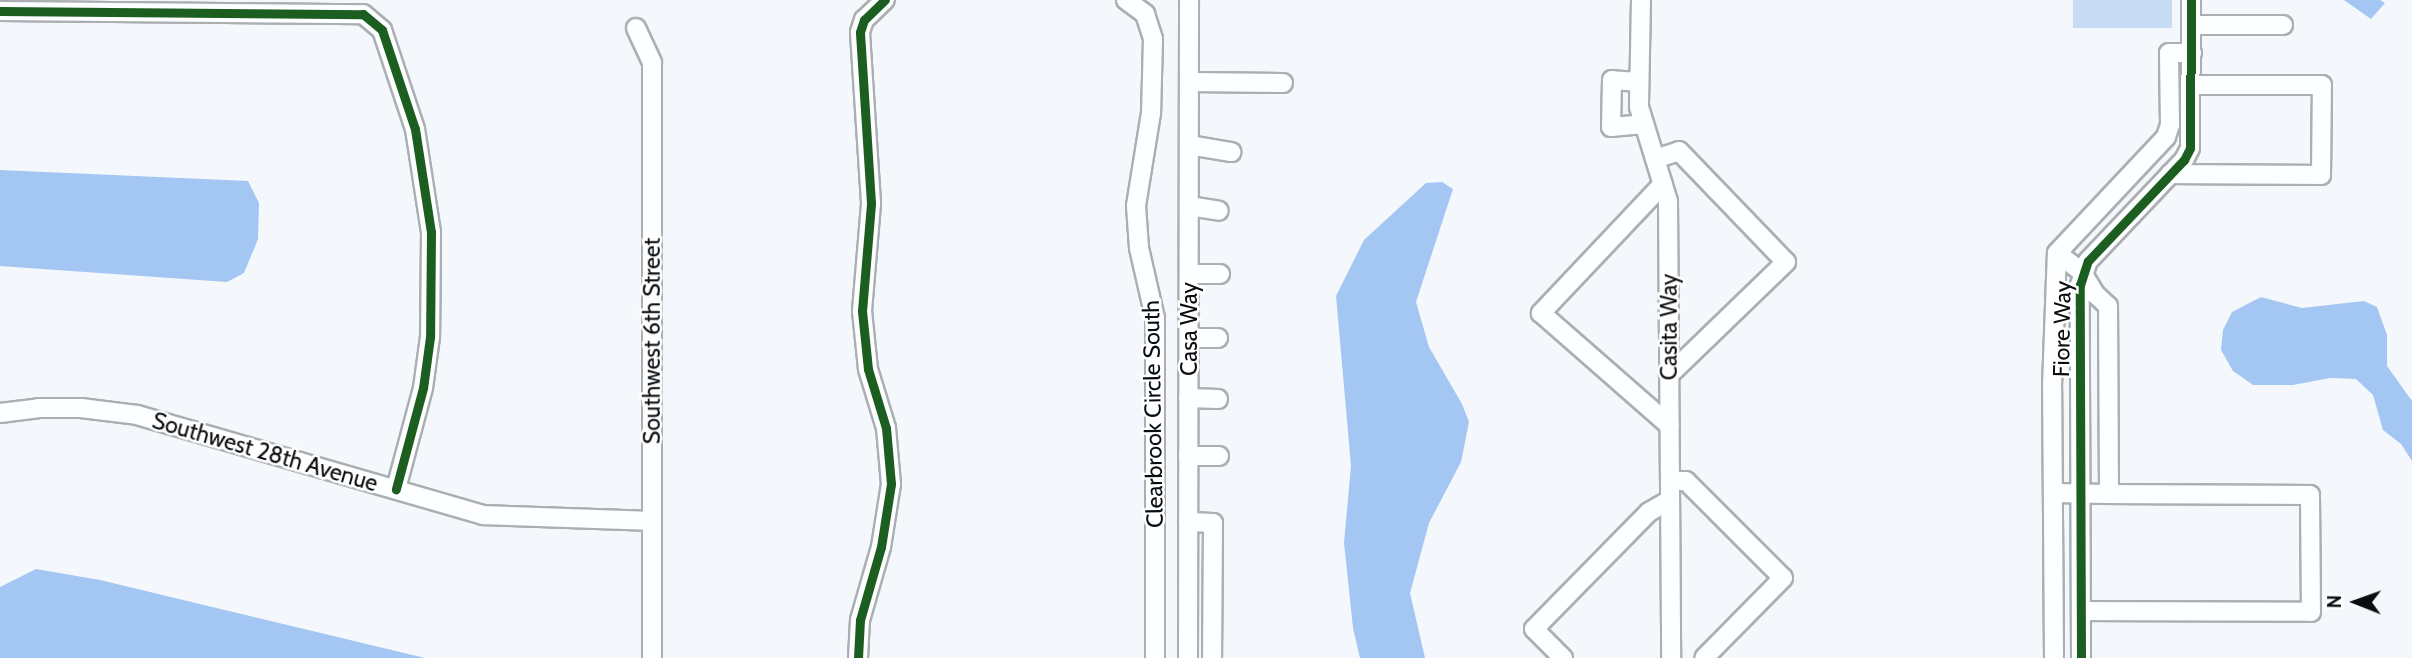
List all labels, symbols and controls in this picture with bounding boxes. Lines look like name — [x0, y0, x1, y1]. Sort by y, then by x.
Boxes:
street label: Southwest 6th Street — [638, 238, 666, 444]
street label: Casita Way — [1655, 274, 1683, 380]
street label: Fiore Way — [2047, 281, 2077, 377]
street label: Casa Way — [1175, 282, 1203, 376]
street label: Clearbrook Circle South — [1137, 300, 1169, 528]
street label: Southwest 28th Avenue — [149, 407, 381, 497]
north arrow — [2321, 567, 2391, 637]
text: N — [2323, 595, 2346, 609]

